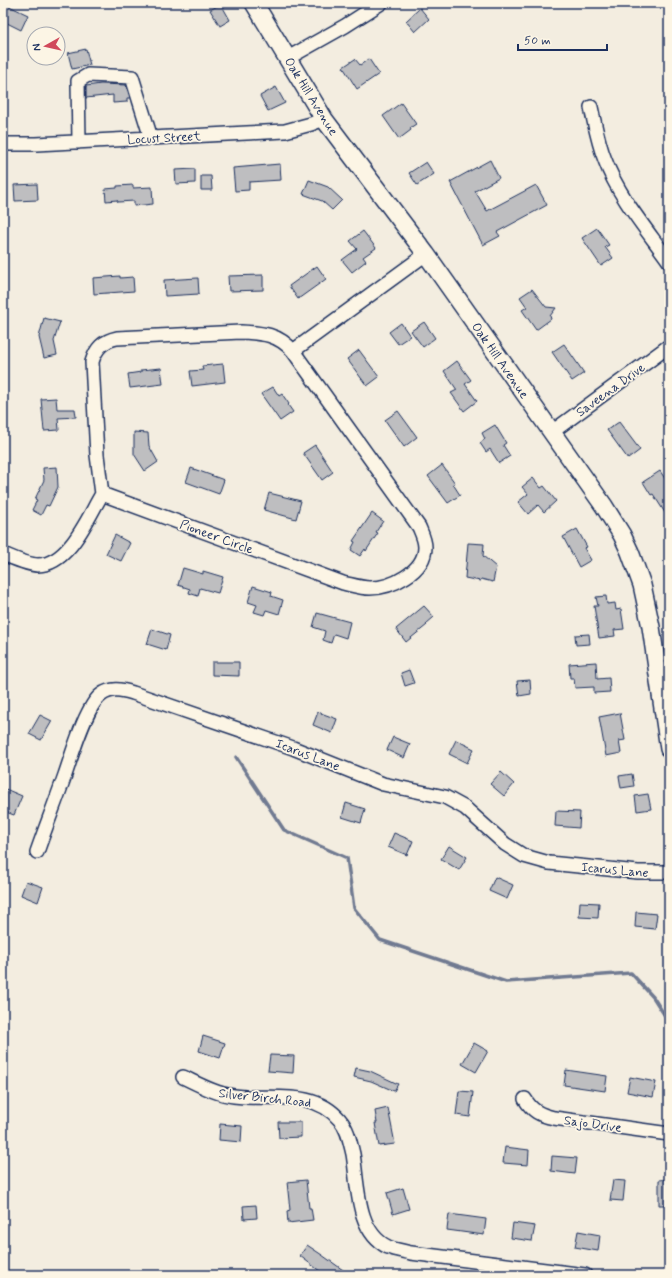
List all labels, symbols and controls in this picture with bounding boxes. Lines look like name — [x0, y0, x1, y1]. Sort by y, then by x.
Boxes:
north arrow — [26, 26, 66, 66]
scale bar — [518, 26, 607, 52]
text: 50 m — [524, 33, 551, 49]
text: N — [30, 43, 45, 52]
street label: Oak Hill Avenue — [280, 54, 342, 139]
street label: Locust Street — [127, 128, 202, 149]
street label: Oak Hill Avenue — [467, 319, 532, 402]
street label: Saveena Drive — [573, 359, 649, 421]
street label: Pioneer Circle — [177, 516, 256, 559]
street label: Icarus Lane — [273, 735, 342, 775]
street label: Icarus Lane — [581, 859, 649, 882]
street label: Silver Birch Road — [218, 1085, 312, 1112]
street label: Sajo Drive — [563, 1112, 623, 1137]

